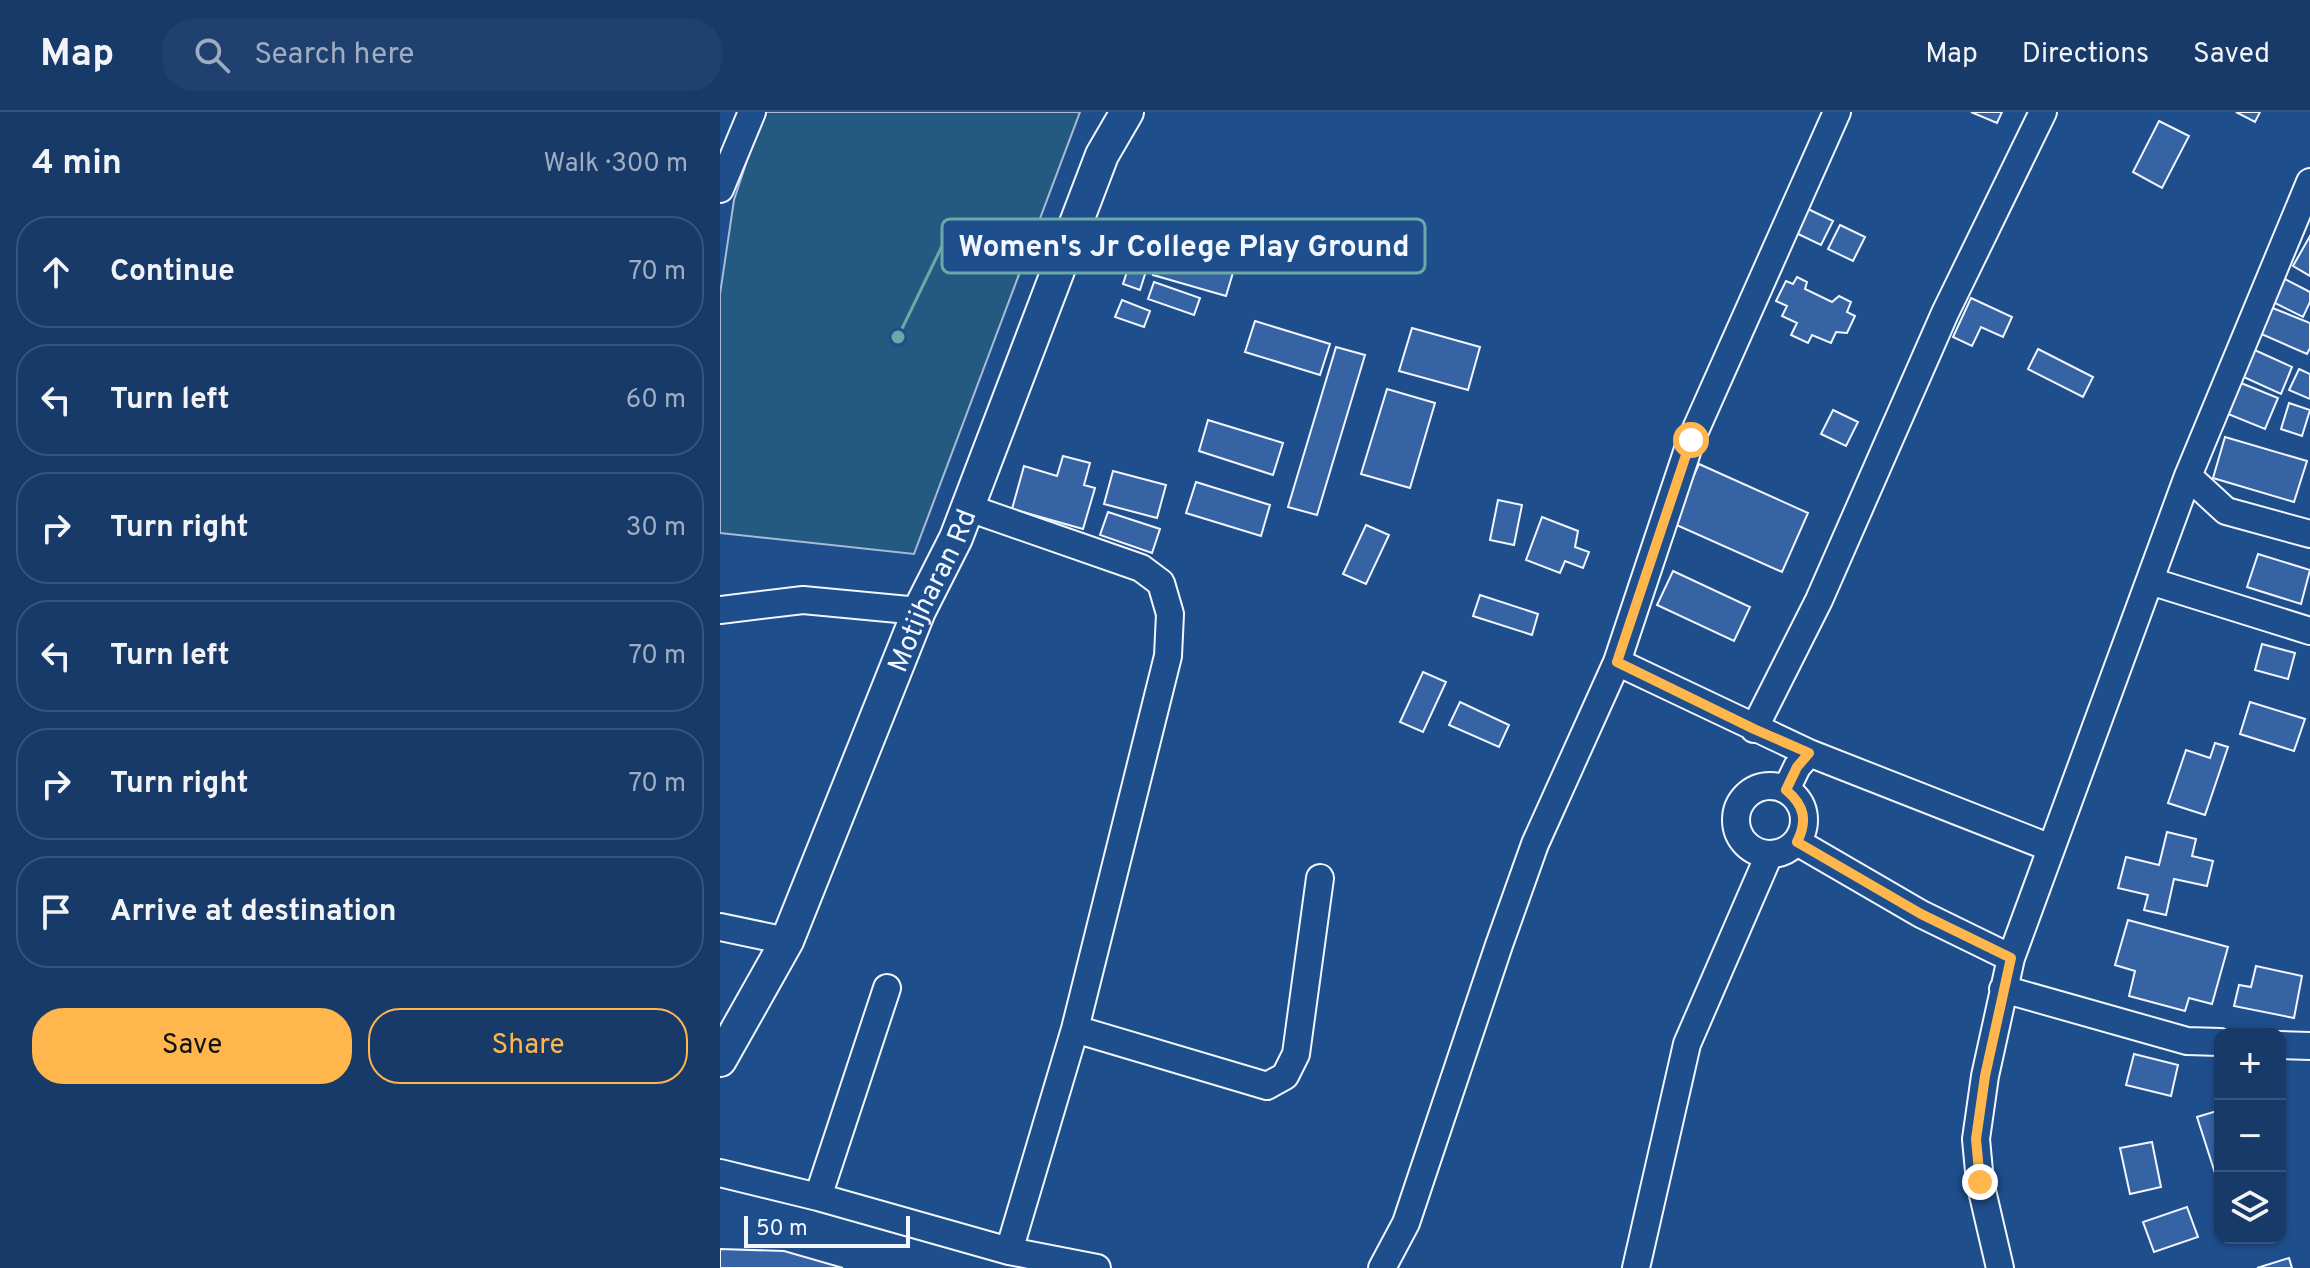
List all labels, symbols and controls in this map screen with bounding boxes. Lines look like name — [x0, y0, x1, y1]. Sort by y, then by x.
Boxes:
search box — [162, 19, 722, 91]
text: Map — [40, 31, 114, 80]
icon: search — [190, 33, 234, 77]
text: Search here — [254, 37, 414, 74]
text: Map — [1925, 37, 1978, 73]
text: Directions — [2022, 37, 2149, 73]
text: Saved — [2193, 37, 2270, 73]
text: 4 min — [32, 143, 122, 186]
text: Walk · 300 m — [544, 148, 688, 181]
callout: Women's Jr College Play Ground — [942, 219, 1425, 273]
text: Women's Jr College Play Ground — [958, 230, 1410, 267]
icon: ahead — [34, 250, 78, 294]
text: Continue — [110, 254, 235, 291]
text: 70 m — [628, 256, 686, 289]
icon: left — [34, 378, 78, 422]
text: Turn left — [110, 382, 230, 419]
text: 60 m — [626, 384, 686, 417]
route start — [1673, 422, 1709, 458]
street label: Motijharan Rd — [881, 505, 986, 678]
icon: right — [34, 506, 78, 550]
text: Turn right — [110, 510, 248, 547]
text: 30 m — [626, 512, 686, 545]
icon: left — [34, 634, 78, 678]
text: Turn left — [110, 638, 230, 675]
text: 70 m — [628, 640, 686, 673]
icon: right — [34, 762, 78, 806]
text: Turn right — [110, 766, 248, 803]
text: 70 m — [628, 768, 686, 801]
icon: arrive — [34, 890, 78, 934]
text: Arrive at destination — [110, 894, 396, 931]
button: Save — [32, 1008, 352, 1084]
button: Share — [368, 1008, 688, 1084]
map controls — [2214, 1028, 2286, 1244]
button: + — [2214, 1028, 2286, 1100]
button: − — [2214, 1100, 2286, 1172]
route end — [1962, 1164, 1998, 1200]
button: layers — [2214, 1172, 2286, 1244]
scale bar — [744, 1212, 910, 1248]
text: 50 m — [756, 1216, 808, 1243]

